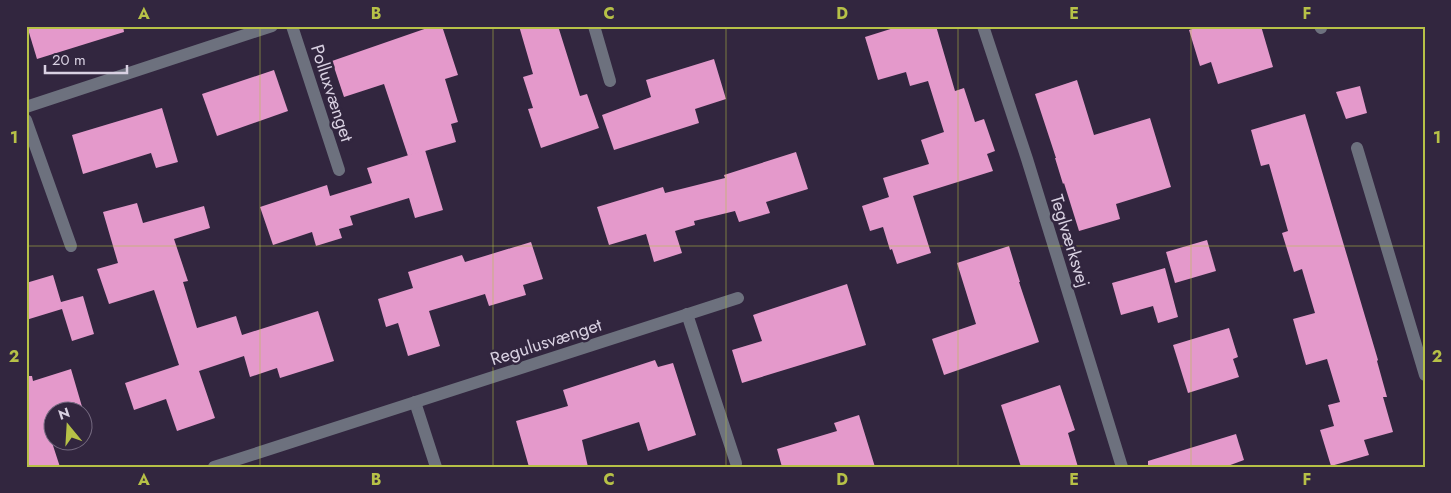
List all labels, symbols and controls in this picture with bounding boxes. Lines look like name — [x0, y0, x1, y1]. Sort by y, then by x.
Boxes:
text: A — [137, 2, 150, 25]
text: B — [371, 2, 381, 25]
text: C — [603, 2, 615, 25]
text: D — [836, 2, 848, 25]
text: E — [1069, 2, 1079, 25]
text: F — [1303, 2, 1311, 25]
street label: Polluxvænget — [304, 41, 360, 146]
scale bar — [45, 42, 128, 74]
text: 20 m — [52, 49, 86, 71]
text: 1 — [10, 126, 18, 149]
text: 1 — [1433, 126, 1441, 149]
street label: Teglværksvej — [1044, 191, 1096, 291]
street label: Regulusvænget — [487, 312, 606, 372]
text: 2 — [9, 345, 19, 368]
text: 2 — [1432, 345, 1442, 368]
north arrow — [42, 400, 92, 450]
text: N — [56, 402, 72, 425]
text: A — [137, 468, 150, 491]
text: B — [371, 468, 381, 491]
text: C — [603, 468, 615, 491]
text: D — [836, 468, 848, 491]
text: E — [1069, 468, 1079, 491]
text: F — [1303, 468, 1311, 491]

